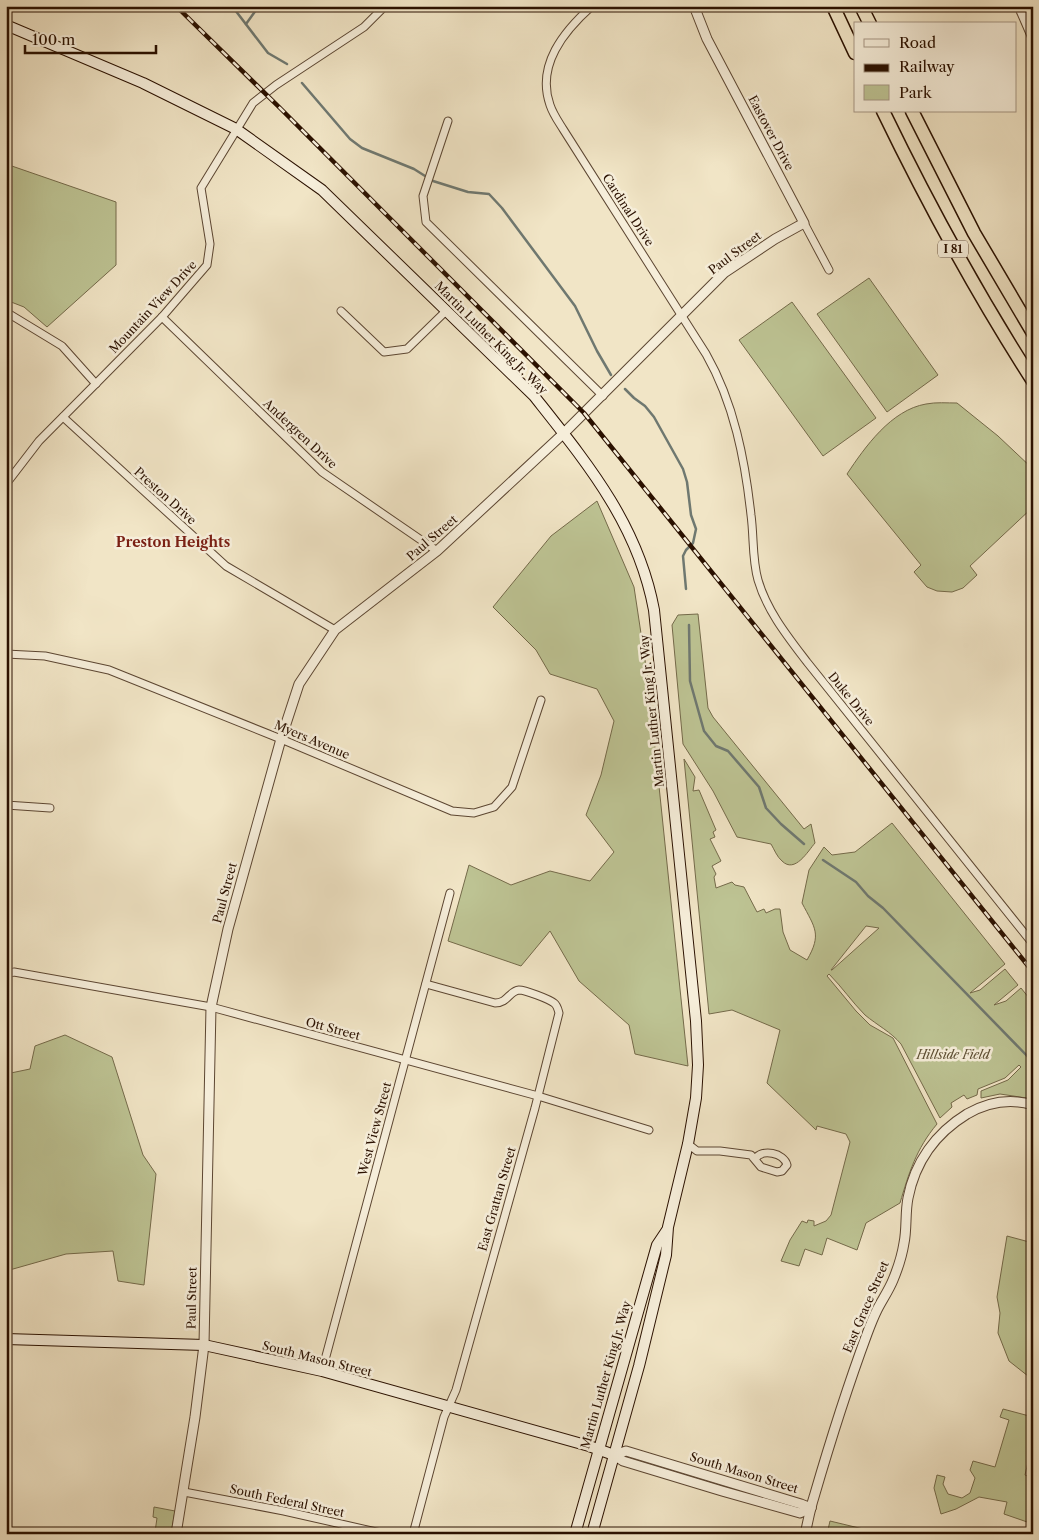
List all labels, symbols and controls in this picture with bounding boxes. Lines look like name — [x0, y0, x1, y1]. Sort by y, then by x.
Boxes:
scale bar — [25, 22, 156, 54]
legend — [854, 22, 1016, 112]
text: 100 m — [32, 30, 75, 49]
text: Road — [899, 33, 936, 52]
text: Railway — [899, 57, 955, 76]
text: Park — [899, 83, 933, 102]
street label: Eastover Drive — [745, 93, 798, 173]
street label: Cardinal Drive — [599, 171, 658, 249]
street label: Paul Street — [705, 227, 765, 277]
road number: I 81 — [938, 240, 968, 258]
street label: Mountain View Drive — [106, 257, 200, 356]
street label: Martin Luther King Jr. Way — [432, 278, 551, 397]
street label: Andergren Drive — [260, 395, 340, 472]
street label: Preston Drive — [131, 464, 200, 528]
street label: Paul Street — [403, 511, 461, 564]
district label: Preston Heights — [116, 533, 230, 551]
street label: Martin Luther King Jr. Way — [636, 634, 667, 788]
street label: Duke Drive — [825, 669, 878, 729]
street label: Myers Avenue — [272, 717, 352, 762]
street label: Paul Street — [209, 860, 240, 925]
street label: Ott Street — [304, 1014, 363, 1043]
park label: Hillside Field — [915, 1047, 991, 1062]
street label: West View Street — [355, 1080, 394, 1178]
street label: East Grattan Street — [474, 1144, 519, 1253]
street label: East Grace Street — [839, 1258, 892, 1355]
street label: Paul Street — [183, 1266, 200, 1329]
street label: Martin Luther King Jr. Way — [577, 1299, 634, 1451]
street label: South Mason Street — [261, 1338, 374, 1380]
street label: South Mason Street — [688, 1449, 801, 1496]
street label: South Federal Street — [228, 1481, 347, 1520]

